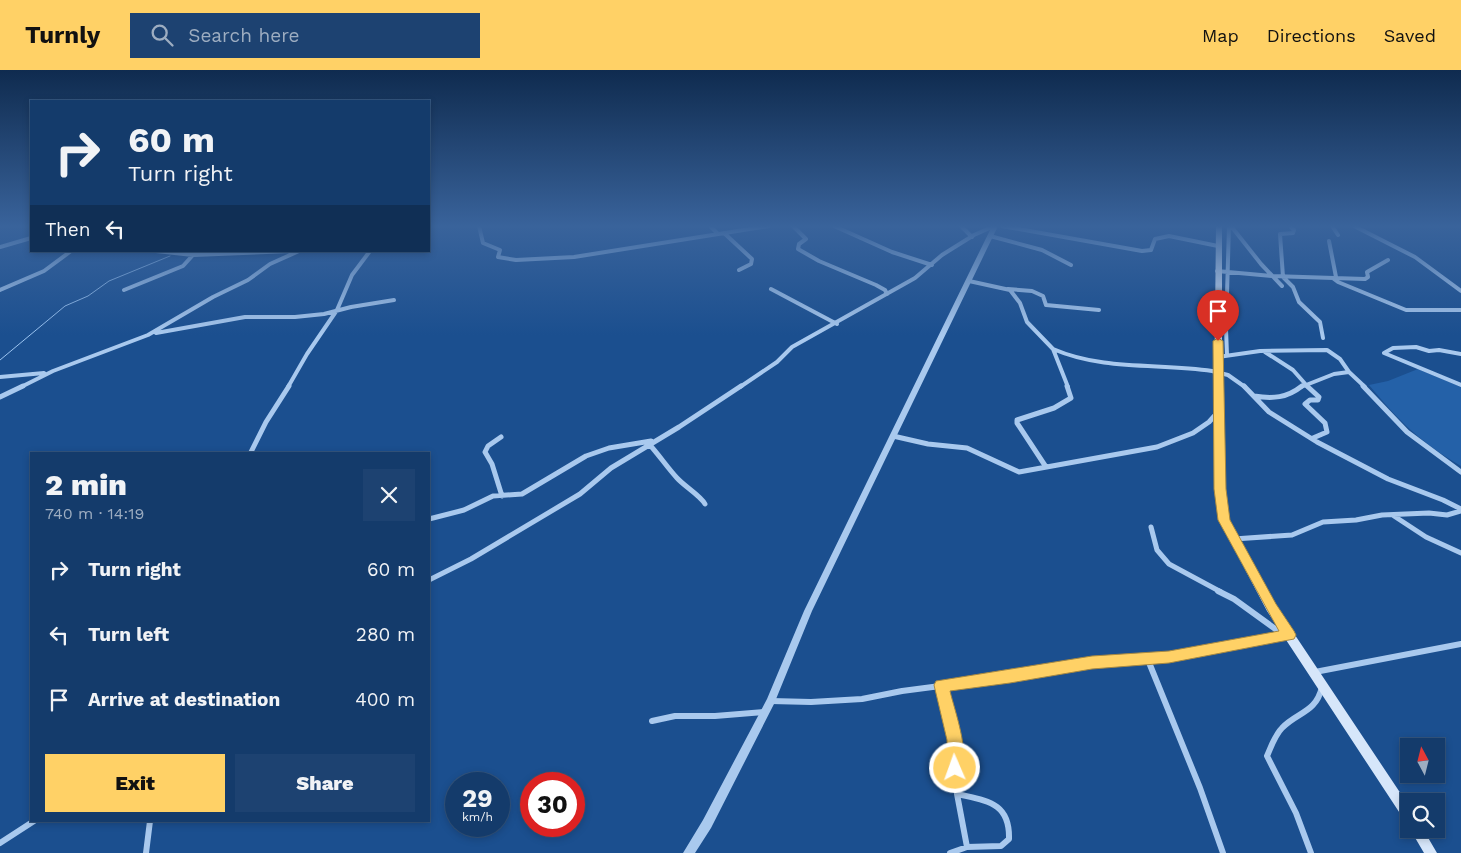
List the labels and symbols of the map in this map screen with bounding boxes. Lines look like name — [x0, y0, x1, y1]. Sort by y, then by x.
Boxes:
pin — [1197, 290, 1239, 341]
north arrow — [1400, 738, 1445, 782]
position arrow — [928, 741, 980, 793]
speed limit sign: 30 — [520, 772, 585, 837]

